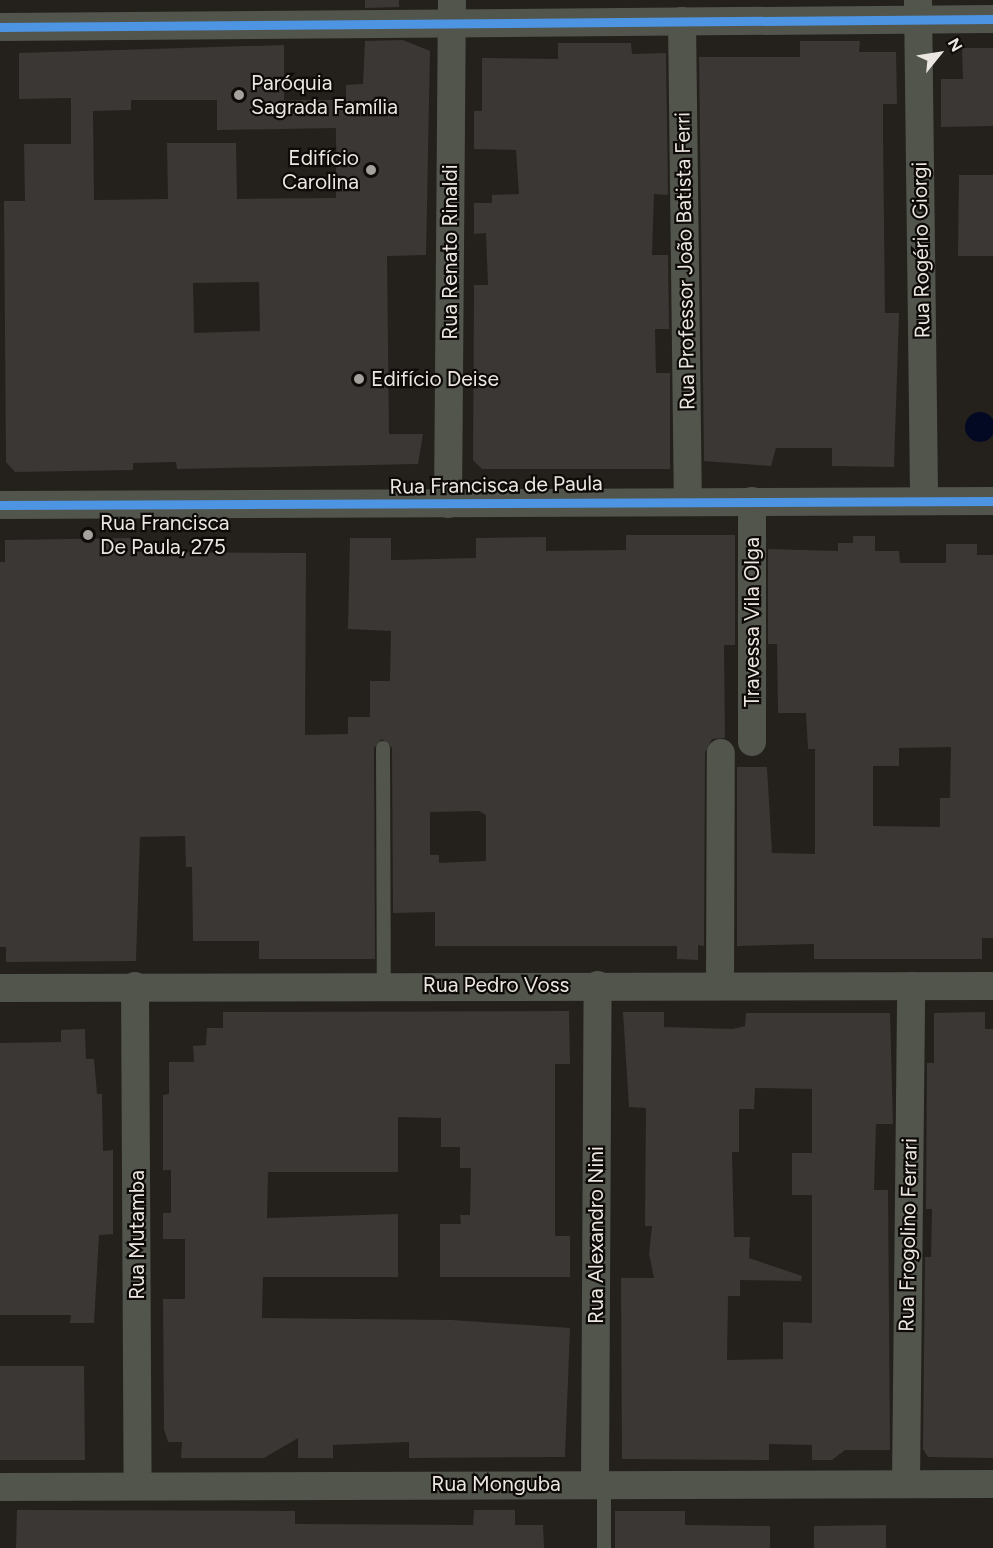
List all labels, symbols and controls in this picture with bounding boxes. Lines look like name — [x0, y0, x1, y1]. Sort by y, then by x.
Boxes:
north arrow — [909, 24, 969, 84]
text: N — [944, 35, 966, 55]
place label: Paróquia Sagrada Família — [251, 70, 398, 120]
marker: Paróquia Sagrada Família — [232, 88, 246, 102]
street label: Rua Professor João Batista Ferri — [670, 112, 700, 410]
place label: Edifício Carolina — [282, 145, 359, 195]
street label: Rua Rogério Giorgi — [907, 162, 935, 338]
marker: Edifício Carolina — [364, 163, 378, 177]
street label: Rua Renato Rinaldi — [437, 164, 463, 340]
place label: Edifício Deise — [371, 366, 499, 392]
marker: Edifício Deise — [352, 372, 366, 386]
street label: Rua Francisca de Paula — [389, 471, 603, 499]
place label: Rua Francisca De Paula, 275 — [100, 510, 230, 560]
marker: Rua Francisca De Paula, 275 — [81, 528, 95, 542]
street label: Travessa Vila Olga — [739, 537, 765, 707]
street label: Rua Pedro Voss — [423, 972, 569, 998]
street label: Rua Frogolino Ferrari — [894, 1138, 922, 1332]
street label: Rua Alexandro Nini — [583, 1146, 609, 1324]
street label: Rua Mutamba — [124, 1170, 150, 1300]
street label: Rua Monguba — [431, 1471, 561, 1497]

